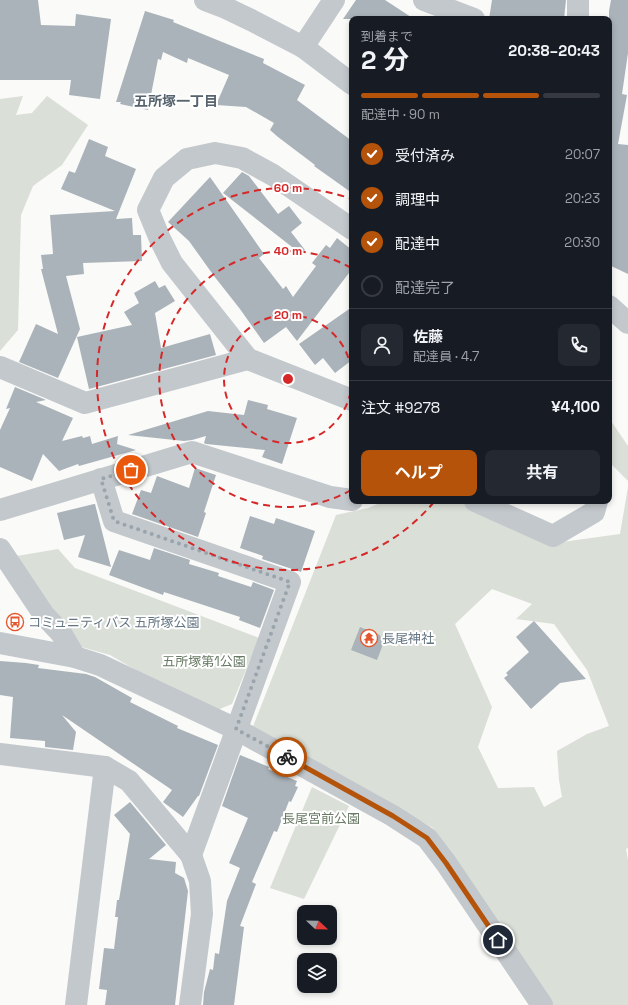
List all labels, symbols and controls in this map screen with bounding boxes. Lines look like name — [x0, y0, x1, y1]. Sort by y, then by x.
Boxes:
text: 到着まで — [361, 28, 413, 45]
text: 20:38–20:43 — [508, 41, 600, 60]
text: 2 分 — [361, 43, 409, 77]
district label: 五所塚一丁目 — [134, 92, 218, 110]
text: 配達中 · 90 m — [361, 106, 440, 123]
icon: check — [361, 143, 383, 165]
text: 受付済み — [395, 146, 455, 165]
text: 20:07 — [565, 146, 600, 163]
text: 60 m — [274, 180, 302, 196]
icon: check — [361, 187, 383, 209]
text: 調理中 — [395, 190, 440, 209]
text: 20:23 — [565, 190, 600, 207]
icon: check — [361, 231, 383, 253]
text: 配達中 — [395, 234, 440, 253]
text: 20:30 — [564, 234, 600, 251]
text: 40 m — [274, 243, 302, 259]
text: 配達完了 — [395, 278, 455, 297]
text: 20 m — [274, 307, 302, 323]
button: person — [361, 324, 403, 366]
button: phone — [558, 324, 600, 366]
text: 佐藤 — [413, 327, 443, 346]
text: 配達員 · 4.7 — [413, 348, 479, 365]
centre of rings — [281, 372, 295, 386]
text: ¥4,100 — [551, 397, 600, 416]
text: 注文 #9278 — [361, 398, 440, 417]
button: ヘルプ — [361, 450, 477, 496]
button: 共有 — [485, 450, 600, 496]
pin — [114, 453, 148, 487]
icon: bag — [120, 459, 142, 481]
bus stop icon: コミュニティバス 五所塚公園 — [5, 612, 25, 632]
place label: コミュニティバス 五所塚公園 — [28, 614, 200, 631]
temple icon: 長尾神社 — [359, 628, 379, 648]
place label: 長尾神社 — [382, 630, 434, 647]
park label: 五所塚第1公園 — [162, 653, 246, 670]
courier — [267, 737, 307, 777]
icon: bike — [276, 746, 298, 768]
park label: 長尾宮前公園 — [282, 810, 360, 827]
north arrow — [297, 905, 337, 945]
map controls — [297, 905, 337, 993]
pin — [481, 923, 515, 957]
icon: home — [487, 929, 509, 951]
button: layers — [297, 953, 337, 993]

